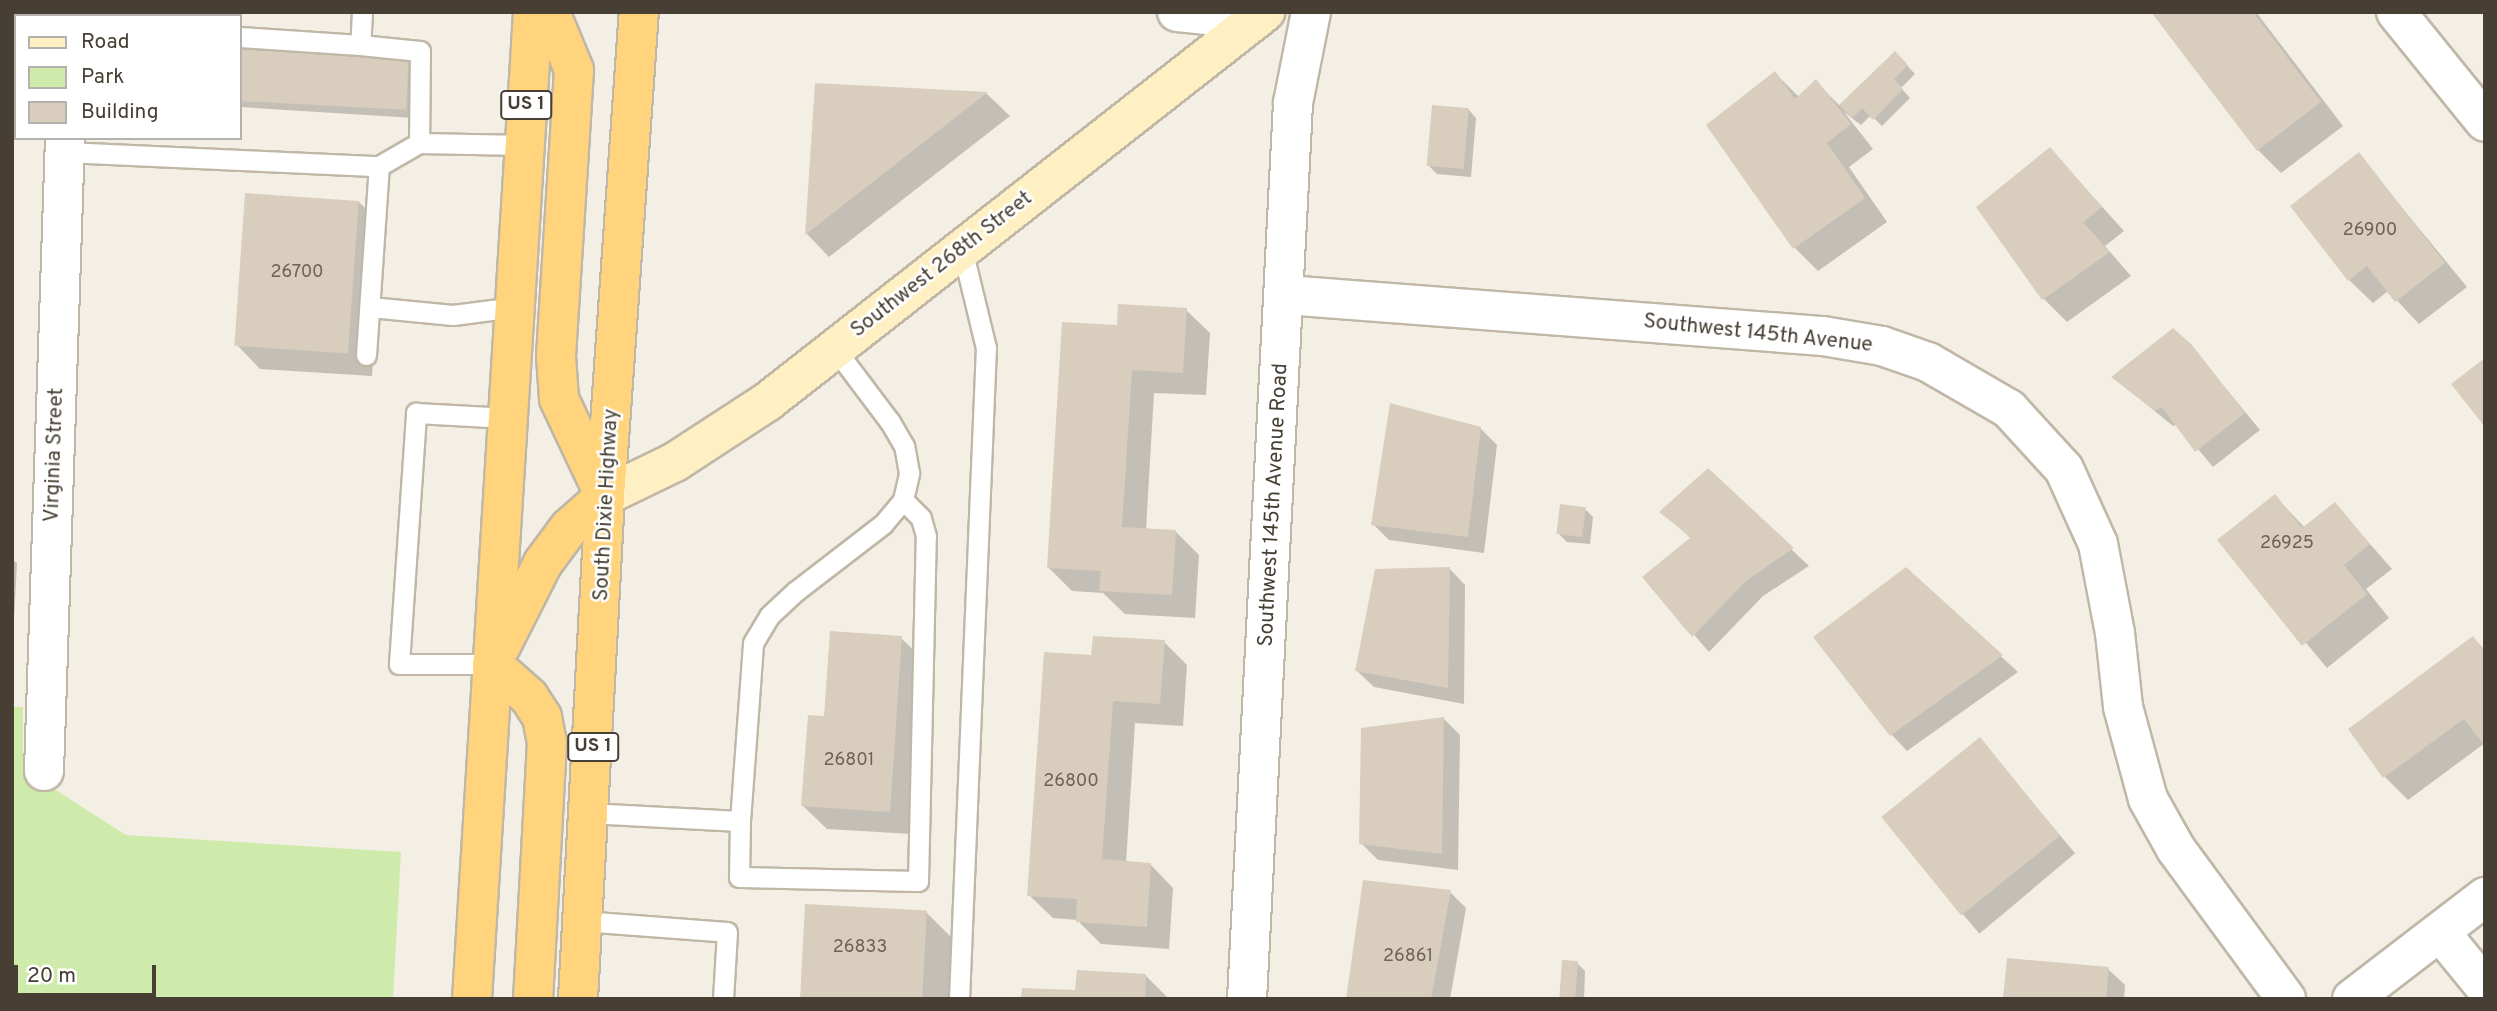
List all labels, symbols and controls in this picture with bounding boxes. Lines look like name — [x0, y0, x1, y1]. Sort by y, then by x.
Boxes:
legend — [14, 14, 242, 140]
text: Road — [81, 29, 130, 56]
text: Park — [81, 64, 124, 91]
road number: US 1 — [500, 90, 552, 120]
text: Building — [81, 99, 159, 126]
street label: Southwest 268th Street — [846, 186, 1038, 344]
house number: 26900 — [2343, 220, 2397, 242]
house number: 26700 — [270, 262, 324, 284]
street label: Southwest 145th Avenue — [1642, 309, 1874, 359]
street label: Southwest 145th Avenue Road — [1254, 362, 1294, 648]
street label: Virginia Street — [40, 387, 70, 523]
street label: South Dixie Highway — [589, 408, 625, 602]
house number: 26925 — [2260, 533, 2314, 555]
road number: US 1 — [567, 732, 619, 762]
house number: 26801 — [824, 750, 874, 772]
house number: 26800 — [1043, 771, 1099, 793]
house number: 26833 — [833, 937, 887, 959]
house number: 26861 — [1383, 946, 1433, 968]
scale bar — [18, 951, 159, 995]
text: 20 m — [27, 963, 76, 990]

